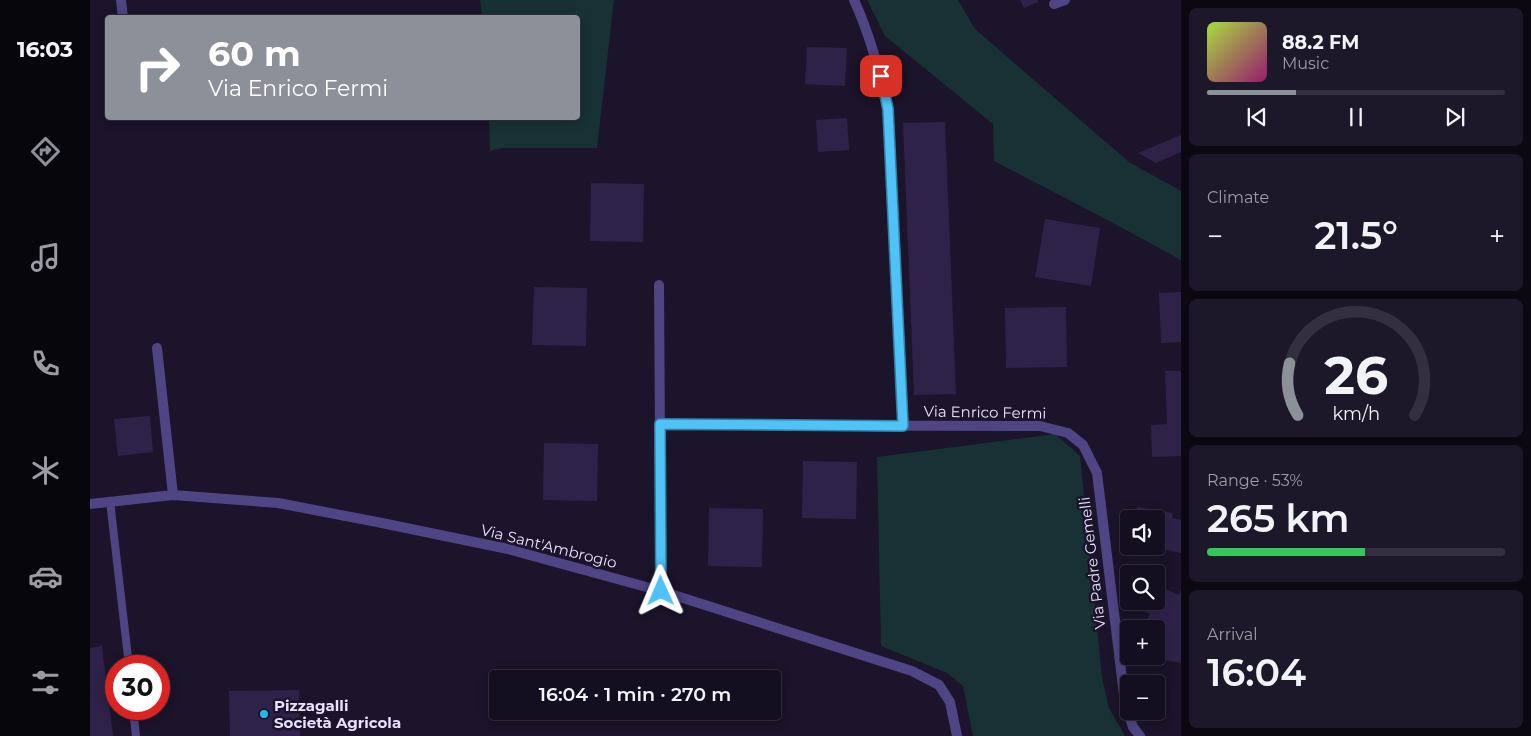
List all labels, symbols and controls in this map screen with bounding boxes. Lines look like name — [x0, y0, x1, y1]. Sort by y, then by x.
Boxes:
text: 88.2 FM — [1282, 31, 1359, 54]
text: 60 m — [208, 32, 301, 75]
icon: right — [125, 35, 190, 100]
text: 16:03 — [17, 36, 73, 63]
text: Music — [1282, 54, 1329, 73]
pin — [860, 55, 902, 97]
icon: arrive — [867, 62, 895, 90]
text: Via Enrico Fermi — [208, 75, 388, 102]
icon: previous — [1243, 103, 1271, 131]
icon: pause — [1342, 103, 1370, 131]
icon: next — [1441, 103, 1469, 131]
icon: directions — [28, 134, 63, 169]
text: Climate — [1207, 188, 1269, 207]
text: 21.5° — [1314, 212, 1398, 259]
text: − — [1207, 219, 1223, 253]
text: + — [1489, 219, 1505, 253]
icon: music — [28, 240, 63, 275]
text: 26 — [1324, 344, 1388, 407]
icon: phone — [28, 346, 63, 381]
street label: Via Enrico Fermi — [923, 401, 1047, 423]
text: km/h — [1332, 403, 1380, 424]
icon: climate — [28, 453, 63, 488]
text: Range · 53% — [1207, 471, 1303, 490]
text: 265 km — [1207, 495, 1350, 542]
street label: Via Padre Gemelli — [1074, 496, 1110, 630]
map controls — [1120, 510, 1165, 720]
button: sound — [1120, 510, 1165, 555]
street label: Via Sant'Ambrogio — [479, 520, 619, 572]
icon: car — [28, 559, 63, 594]
position arrow — [634, 564, 686, 616]
button: search — [1120, 565, 1165, 610]
button: + — [1120, 620, 1165, 665]
text: Arrival — [1207, 625, 1257, 644]
text: 16:04 — [1207, 649, 1306, 696]
speed limit sign: 30 — [105, 655, 170, 720]
icon: filters — [28, 665, 63, 700]
button: − — [1120, 675, 1165, 720]
text: 16:04 · 1 min · 270 m — [539, 683, 731, 706]
place label: Pizzagalli Società Agricola — [274, 696, 401, 732]
marker: Pizzagalli Società Agricola — [258, 708, 270, 720]

